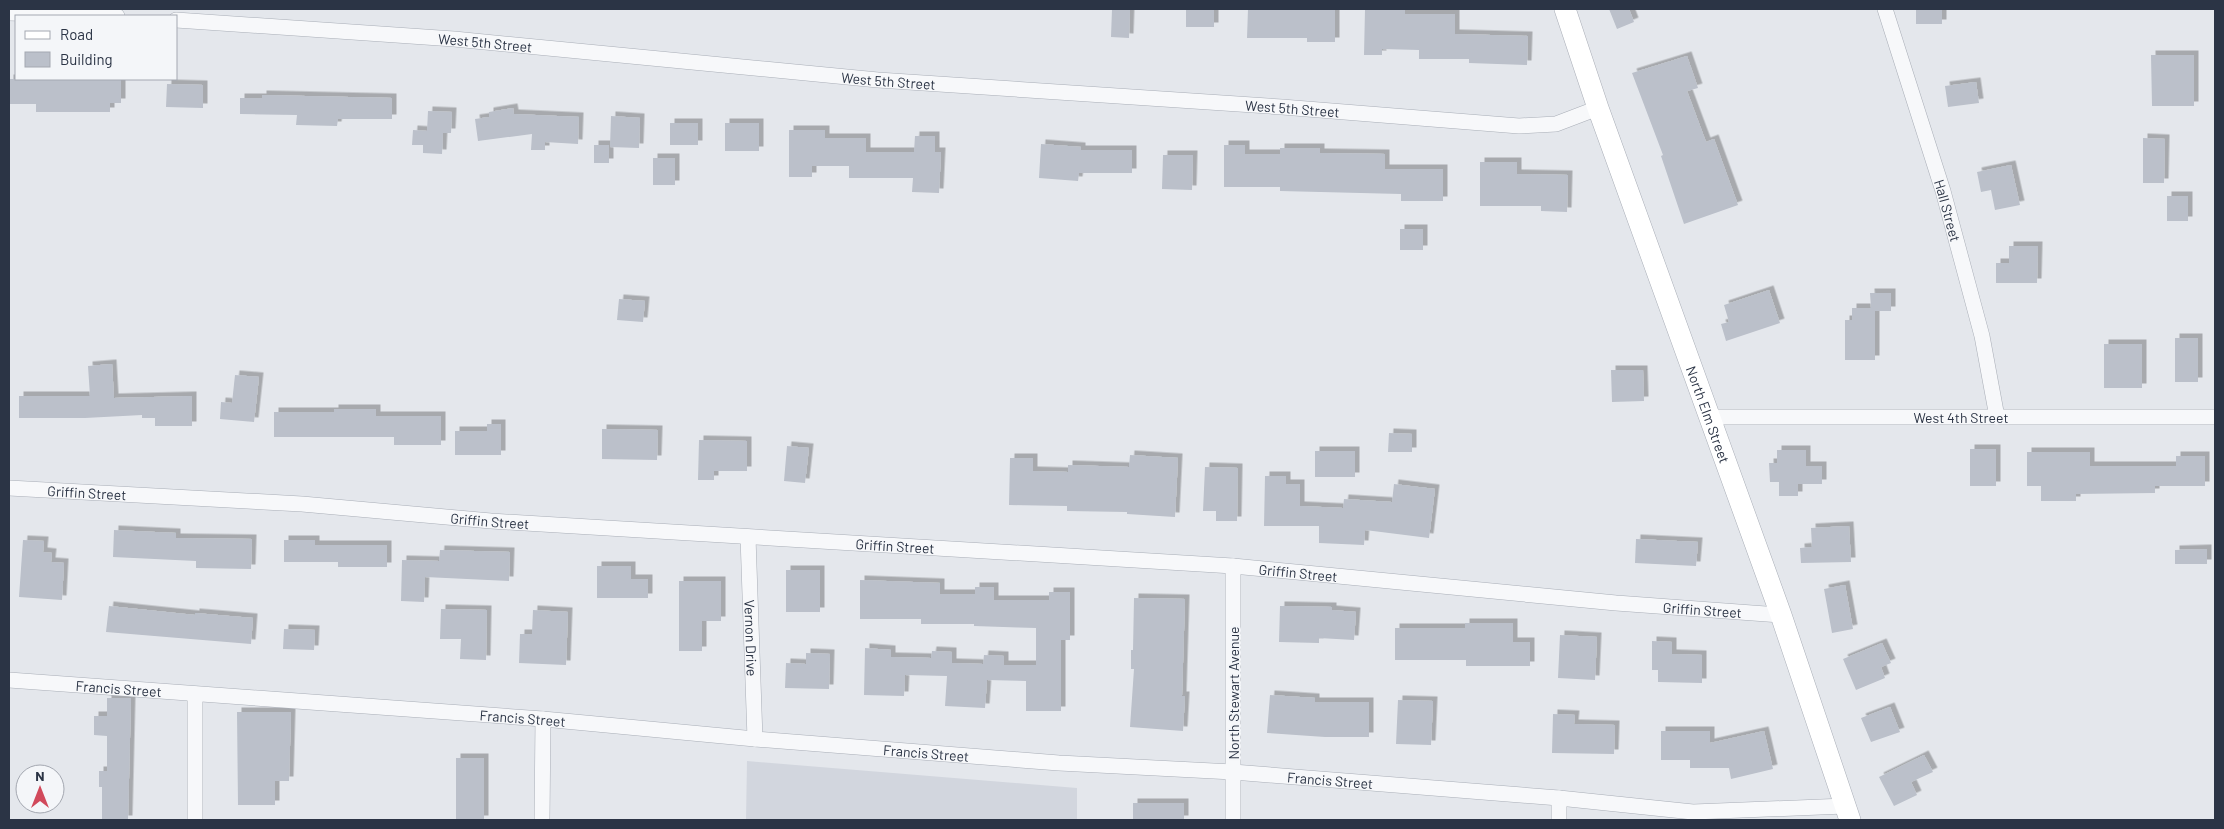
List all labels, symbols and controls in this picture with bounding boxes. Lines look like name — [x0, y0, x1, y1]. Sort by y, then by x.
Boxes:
legend — [15, 15, 178, 80]
text: Road — [60, 25, 93, 43]
street label: West 5th Street — [438, 29, 533, 55]
text: Building — [60, 50, 113, 68]
street label: West 5th Street — [840, 68, 936, 92]
street label: West 5th Street — [1245, 96, 1340, 120]
street label: Hall Street — [1931, 177, 1965, 243]
street label: North Elm Street — [1683, 363, 1734, 465]
street label: West 4th Street — [1913, 409, 2009, 426]
street label: Griffin Street — [47, 482, 127, 503]
street label: Griffin Street — [450, 509, 530, 532]
street label: Griffin Street — [855, 535, 935, 556]
street label: Griffin Street — [1258, 560, 1338, 585]
street label: Griffin Street — [1662, 598, 1742, 621]
street label: Vernon Drive — [742, 599, 761, 677]
street label: North Stewart Avenue — [1225, 627, 1242, 759]
street label: Francis Street — [75, 676, 162, 700]
street label: Francis Street — [479, 706, 566, 730]
street label: Francis Street — [882, 741, 970, 764]
north arrow — [15, 764, 65, 814]
text: N — [35, 767, 45, 784]
street label: Francis Street — [1287, 768, 1374, 792]

